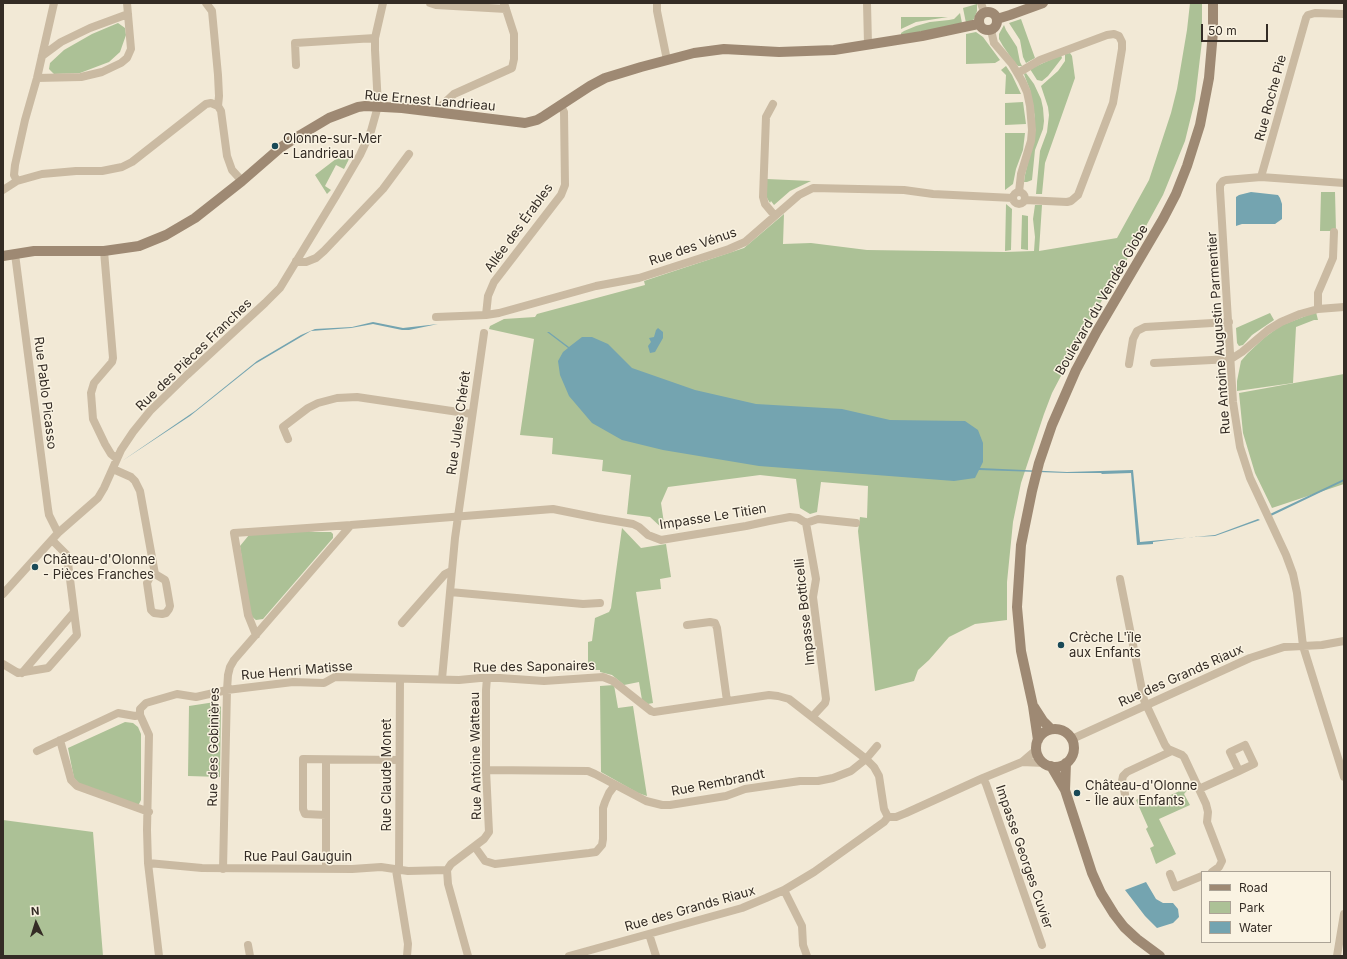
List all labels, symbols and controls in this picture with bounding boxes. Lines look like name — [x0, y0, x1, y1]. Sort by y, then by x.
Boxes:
scale bar — [1203, 16, 1270, 42]
text: 50 m — [1208, 23, 1237, 38]
street label: Rue Roche Pie — [1252, 53, 1290, 143]
street label: Rue Ernest Landrieau — [364, 88, 496, 114]
place label: Olonne-sur-Mer - Landrieau — [283, 131, 382, 162]
marker: Olonne-sur-Mer - Landrieau — [270, 141, 280, 151]
street label: Allée des Érables — [482, 181, 556, 275]
street label: Boulevard du Vendée Globe — [1052, 222, 1152, 378]
street label: Rue des Vénus — [647, 225, 739, 269]
street label: Rue Antoine Augustin Parmentier — [1204, 231, 1234, 435]
street label: Rue des Pièces Franches — [133, 296, 255, 414]
street label: Rue Pablo Picasso — [30, 336, 60, 450]
street label: Rue Jules Chérêt — [444, 370, 474, 476]
street label: Impasse Le Titien — [658, 501, 768, 533]
place label: Château-d'Olonne - Pièces Franches — [43, 552, 155, 583]
street label: Impasse Botticelli — [792, 558, 818, 666]
marker: Château-d'Olonne - Pièces Franches — [30, 562, 40, 572]
place label: Crèche L'ïle aux Enfants — [1069, 630, 1142, 661]
marker: Crèche L'ïle aux Enfants — [1056, 640, 1066, 650]
street label: Rue des Grands Riaux — [1116, 641, 1246, 711]
street label: Rue Henri Matisse — [241, 658, 353, 684]
street label: Rue des Saponaires — [473, 658, 595, 676]
street label: Rue des Gobinières — [205, 687, 223, 807]
street label: Rue Antoine Watteau — [467, 692, 485, 820]
street label: Rue Claude Monet — [379, 718, 395, 832]
street label: Rue Rembrandt — [670, 766, 766, 800]
place label: Château-d'Olonne - Île aux Enfants — [1085, 778, 1197, 809]
street label: Impasse Georges Cuvier — [992, 783, 1056, 931]
marker: Château-d'Olonne - Île aux Enfants — [1072, 788, 1082, 798]
street label: Rue Paul Gauguin — [244, 849, 352, 865]
legend — [1201, 871, 1331, 943]
text: Road — [1239, 880, 1268, 895]
street label: Rue des Grands Riaux — [623, 883, 757, 935]
text: Park — [1239, 900, 1265, 915]
north arrow — [16, 903, 56, 943]
text: N — [30, 904, 40, 918]
text: Water — [1239, 920, 1272, 935]

